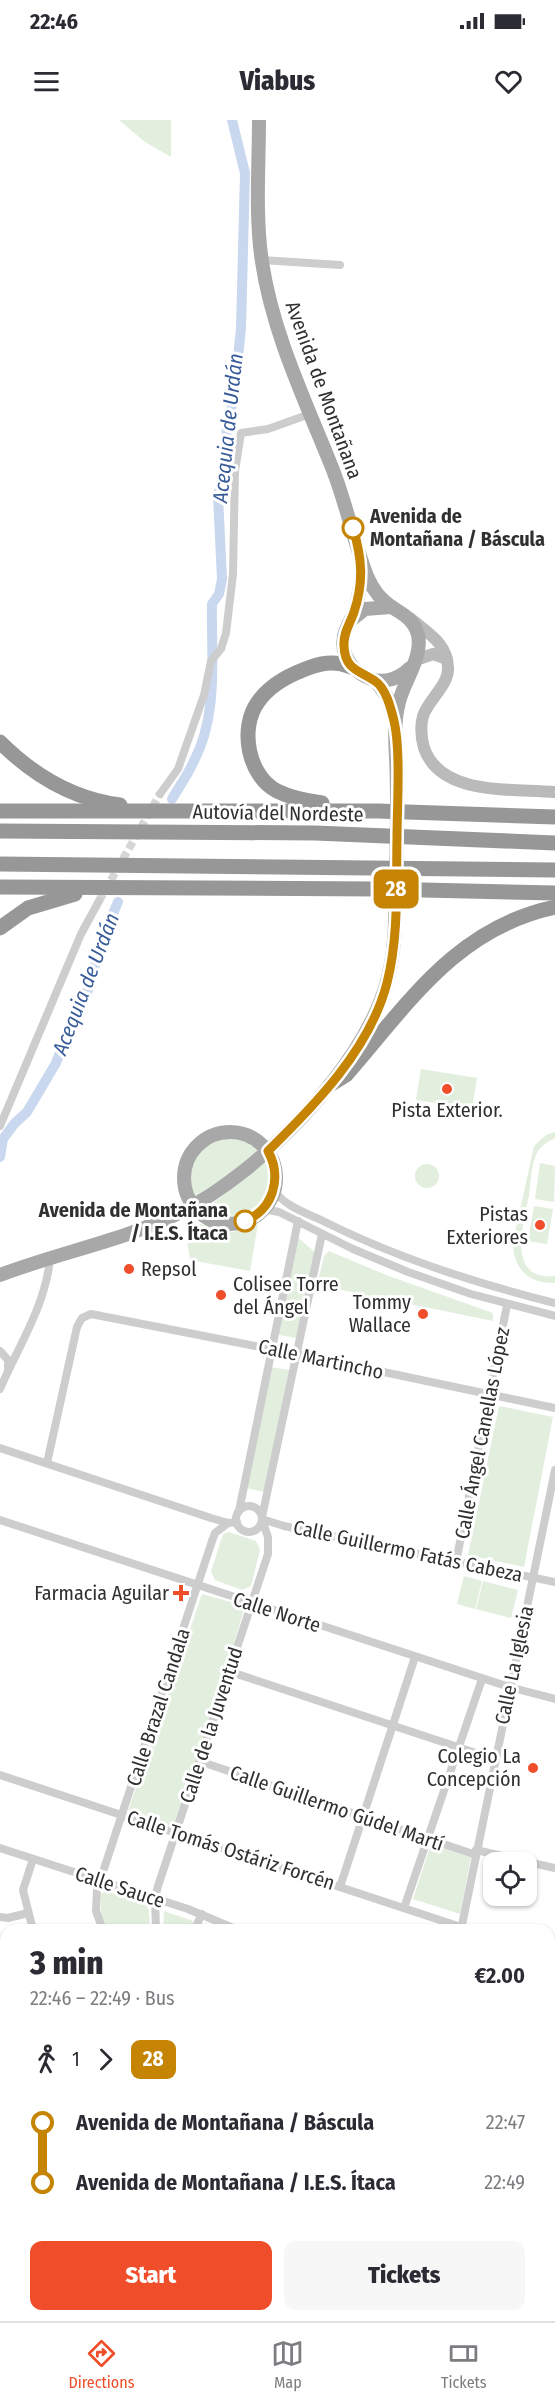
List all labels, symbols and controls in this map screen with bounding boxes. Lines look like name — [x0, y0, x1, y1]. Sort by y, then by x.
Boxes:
text: 22:46 — [30, 8, 78, 35]
icon: menu — [30, 65, 63, 98]
text: Viabus — [240, 65, 315, 97]
icon: heart — [492, 65, 525, 98]
street label: Avenida de Montañana — [281, 298, 367, 482]
water label: Acequia de Urdán — [207, 352, 249, 505]
place label: Avenida de Montañana / Báscula — [369, 504, 545, 551]
marker: Avenida de Montañana / Báscula — [342, 517, 364, 539]
street label: Autovía del Nordeste — [192, 800, 364, 826]
line badge: 28 — [369, 870, 423, 908]
text: 28 — [386, 876, 406, 902]
water label: Acequia de Urdán — [47, 909, 125, 1060]
marker: Pista Exterior. — [440, 1082, 454, 1096]
place label: Pista Exterior. — [391, 1098, 503, 1122]
place label: Avenida de Montañana / I.E.S. Ítaca — [38, 1198, 228, 1245]
place label: Pistas Exteriores — [446, 1202, 528, 1249]
marker: Avenida de Montañana / I.E.S. Ítaca — [234, 1210, 256, 1232]
marker: Pistas Exteriores — [533, 1218, 547, 1232]
place label: Repsol — [141, 1257, 196, 1281]
marker: Repsol — [122, 1262, 136, 1276]
place label: Colisee Torre del Ángel — [233, 1272, 339, 1319]
marker: Colisee Torre del Ángel — [214, 1288, 228, 1302]
place label: Tommy Wallace — [349, 1290, 411, 1337]
marker: Tommy Wallace — [416, 1307, 430, 1321]
street label: Calle Ángel Canellas López — [450, 1325, 514, 1541]
street label: Calle Martincho — [256, 1334, 386, 1384]
street label: Calle Guillermo Fatás Cabeza — [291, 1515, 525, 1587]
place label: Farmacia Aguilar — [34, 1581, 169, 1605]
marker: Farmacia Aguilar — [174, 1586, 188, 1600]
street label: Calle Norte — [230, 1587, 324, 1637]
street label: Calle La Iglesia — [490, 1603, 538, 1727]
street label: Calle Brazal Candala — [121, 1625, 195, 1789]
street label: Calle de la Juventud — [174, 1644, 248, 1806]
place label: Colegio La Concepción — [427, 1744, 521, 1791]
street label: Calle Guillermo Gúdel Martí — [227, 1760, 447, 1856]
marker: Colegio La Concepción — [526, 1761, 540, 1775]
street label: Calle Tomás Ostáriz Forcén — [124, 1805, 338, 1895]
map controls — [483, 1852, 537, 1906]
button: locate — [483, 1852, 537, 1906]
street label: Calle Sauce — [72, 1861, 168, 1913]
text: 3 min — [30, 1943, 103, 1983]
text: €2.00 — [474, 1962, 525, 1989]
text: 22:46 – 22:49 · Bus — [30, 1986, 175, 2010]
icon: walk — [30, 2043, 63, 2076]
icon: forward — [89, 2043, 122, 2076]
text: 28 — [143, 2046, 164, 2072]
text: 1 — [72, 2047, 80, 2071]
text: Avenida de Montañana / Báscula — [76, 2109, 374, 2136]
text: 22:47 — [486, 2110, 525, 2134]
text: Avenida de Montañana / I.E.S. Ítaca — [76, 2169, 396, 2196]
text: 22:49 — [484, 2170, 525, 2194]
button: Start — [30, 2241, 272, 2310]
button: Tickets — [284, 2241, 525, 2310]
tab: Directions — [68, 2337, 135, 2392]
tab: Map — [271, 2337, 304, 2392]
tab: Tickets — [441, 2337, 487, 2392]

